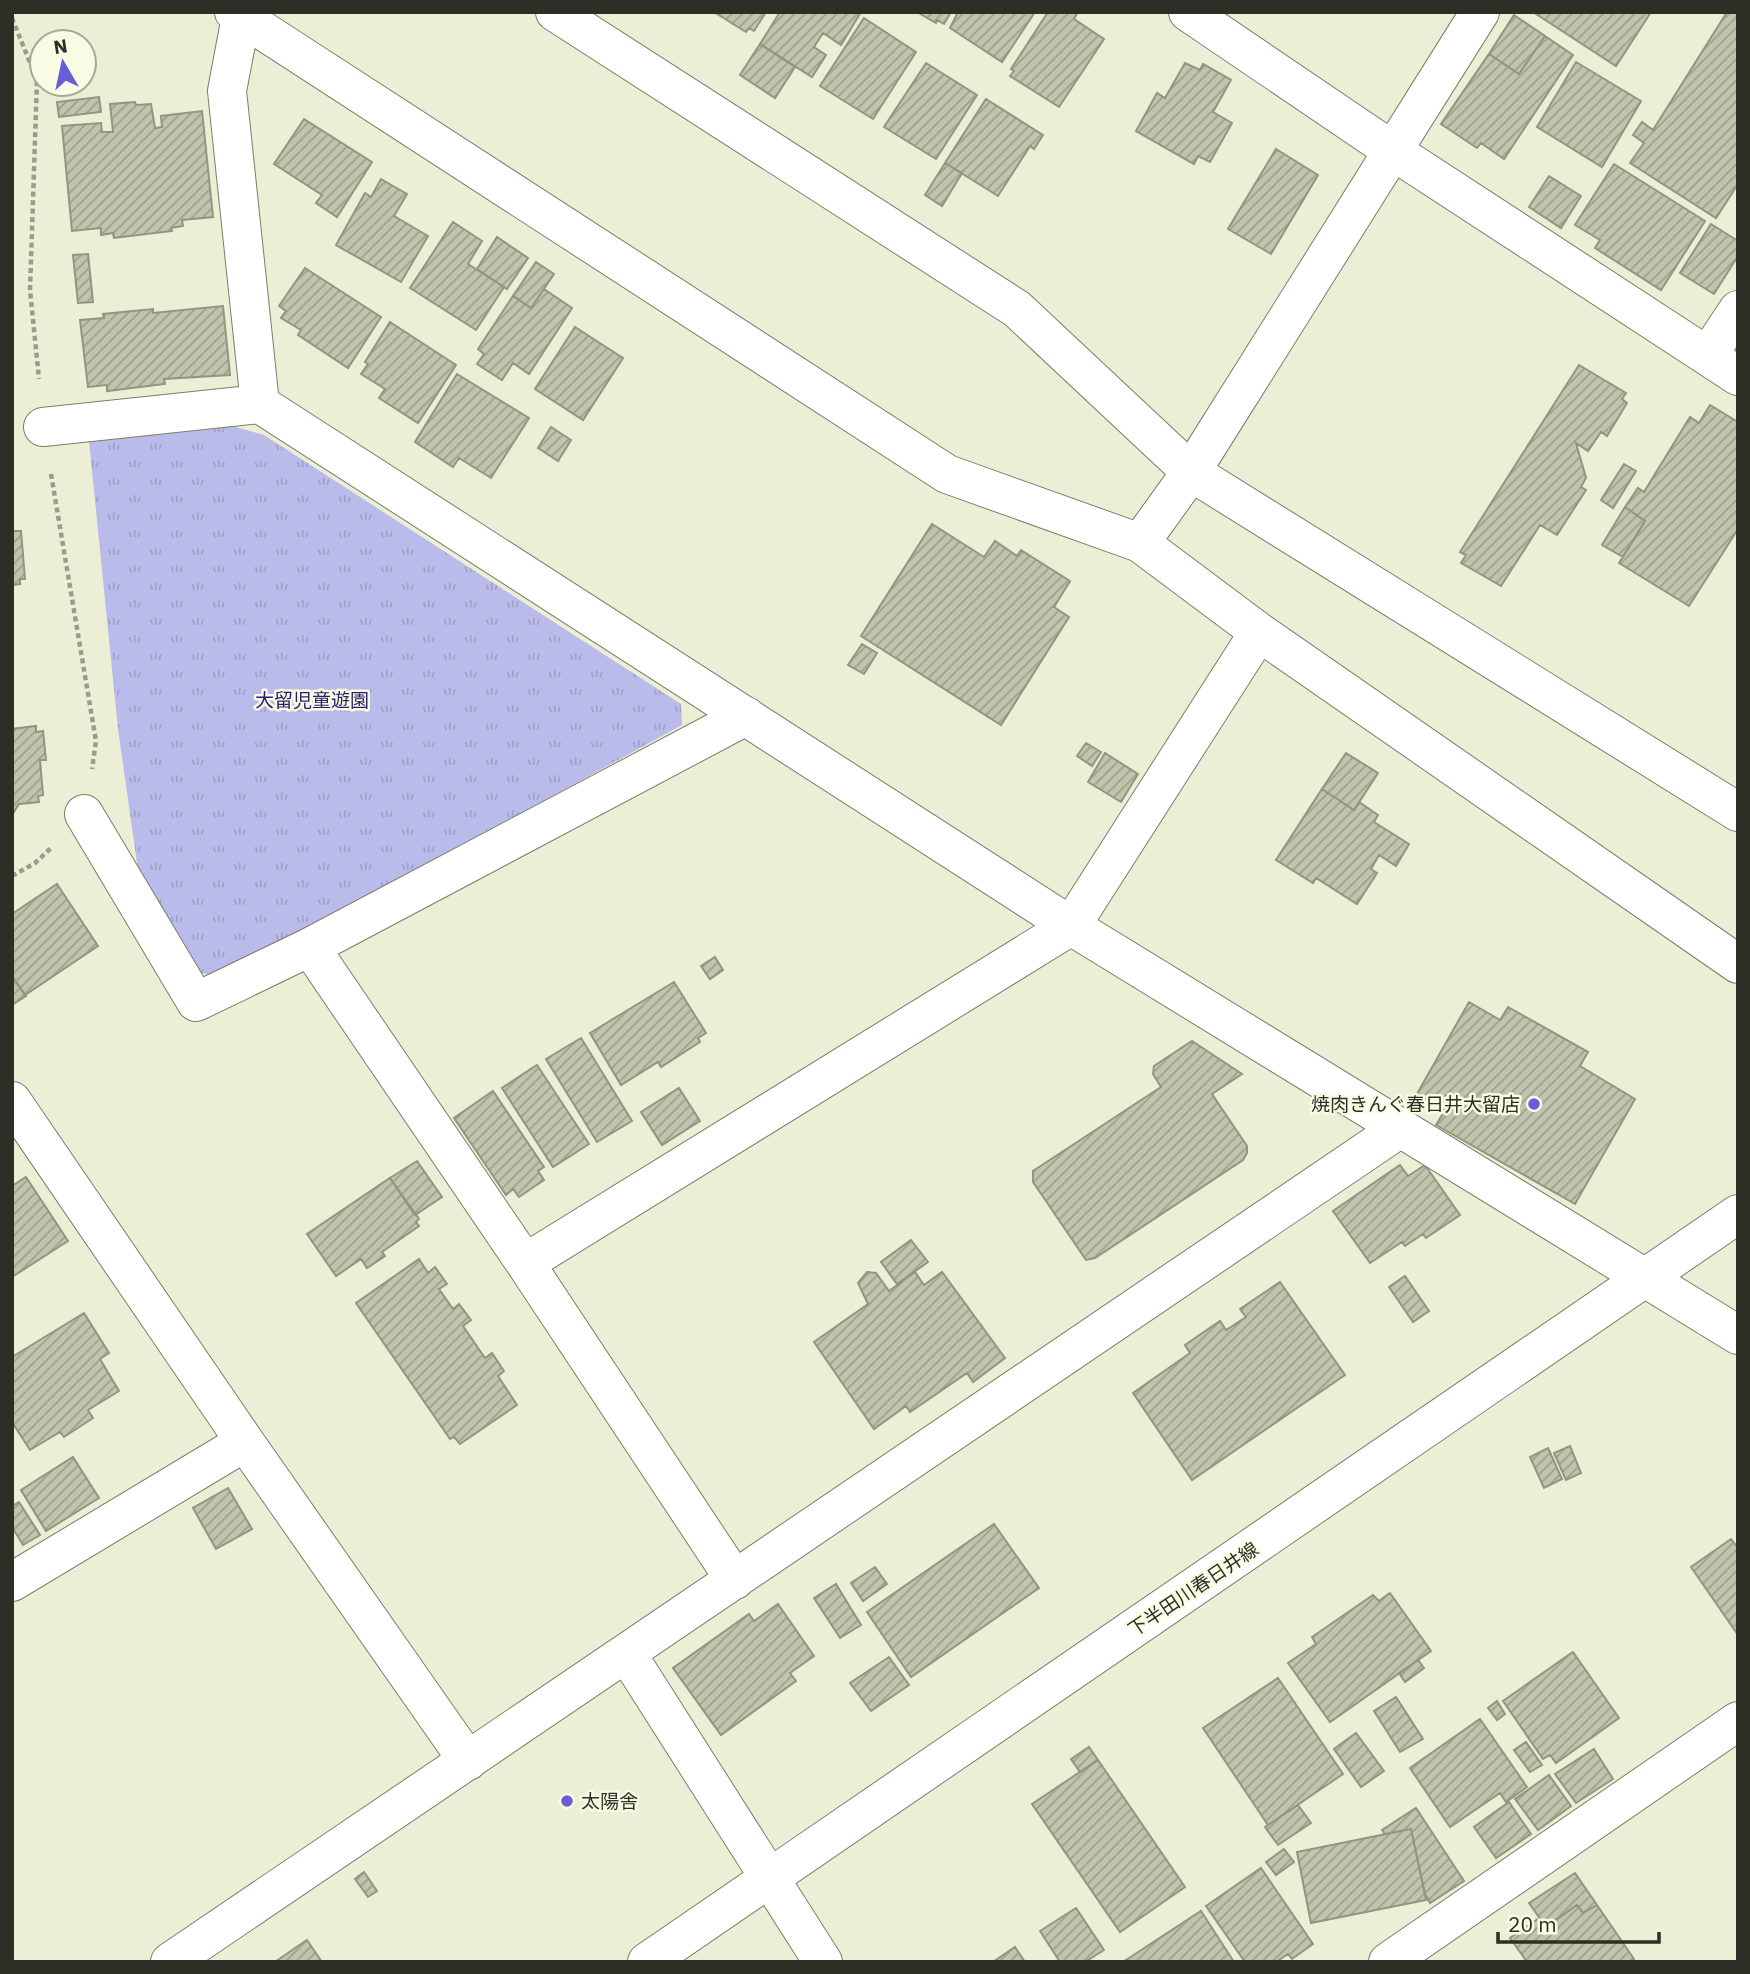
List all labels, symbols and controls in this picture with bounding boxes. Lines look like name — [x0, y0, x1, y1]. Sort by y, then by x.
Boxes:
north arrow — [28, 28, 98, 98]
text: N — [52, 33, 69, 59]
park label: 大留児童遊園 — [255, 688, 369, 712]
place label: 焼肉きんぐ春日井大留店 — [1311, 1092, 1520, 1116]
marker: 焼肉きんぐ春日井大留店 — [1526, 1096, 1542, 1112]
street label: 下半田川春日井線 — [1123, 1537, 1263, 1641]
place label: 太陽舎 — [581, 1789, 638, 1813]
marker: 太陽舎 — [559, 1793, 575, 1809]
scale bar — [1498, 1900, 1659, 1944]
text: 20 m — [1508, 1910, 1557, 1938]

